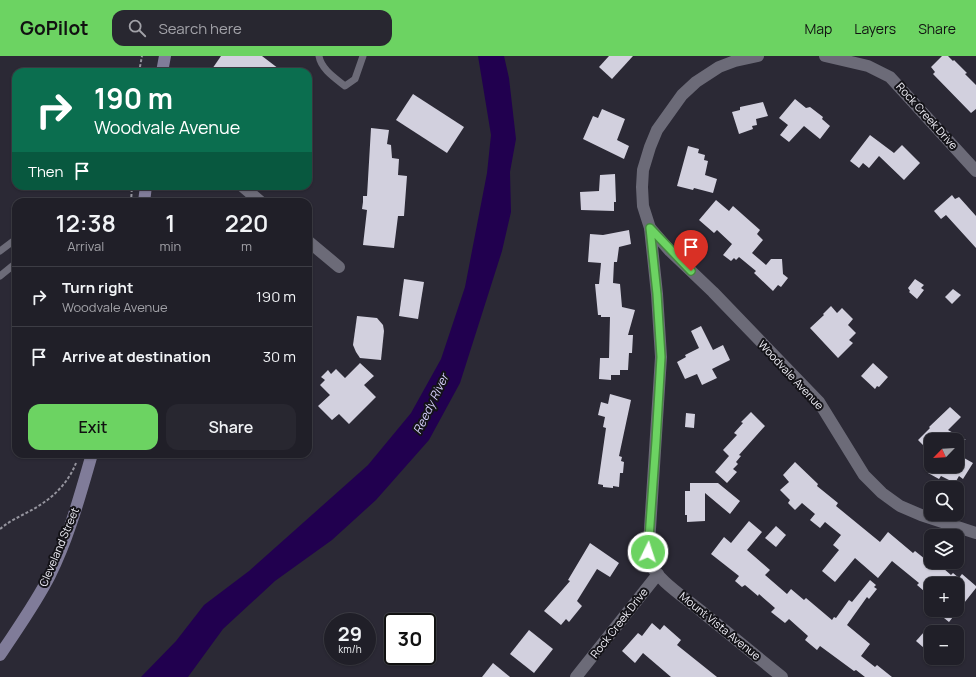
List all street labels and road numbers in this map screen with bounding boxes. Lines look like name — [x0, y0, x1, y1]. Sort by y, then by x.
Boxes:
street label: Rock Creek Drive — [893, 79, 962, 153]
street label: Woodvale Avenue — [755, 337, 828, 413]
street label: Cleveland Street — [35, 505, 82, 589]
street label: Rock Creek Drive — [586, 584, 651, 661]
street label: Mount Vista Avenue — [677, 588, 765, 663]

